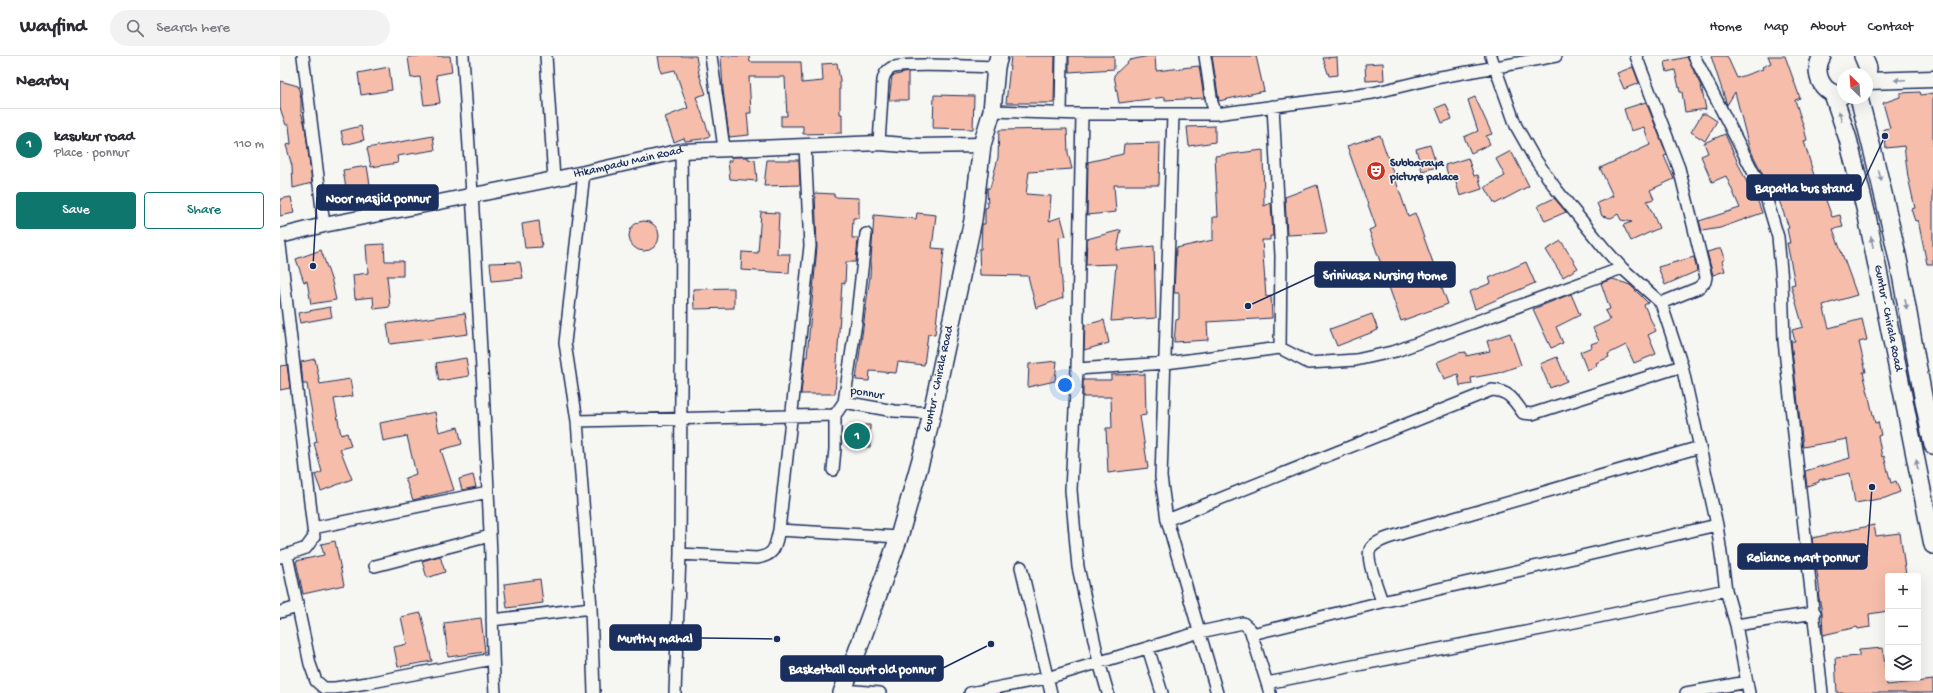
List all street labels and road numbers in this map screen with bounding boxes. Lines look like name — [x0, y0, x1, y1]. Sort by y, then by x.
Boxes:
street label: Itikampadu Main Road — [573, 144, 685, 182]
street label: Guntur - Chirala Road — [1870, 264, 1905, 374]
street label: Guntur - Chirala Road — [921, 324, 957, 433]
street label: ponnur — [848, 384, 886, 404]

